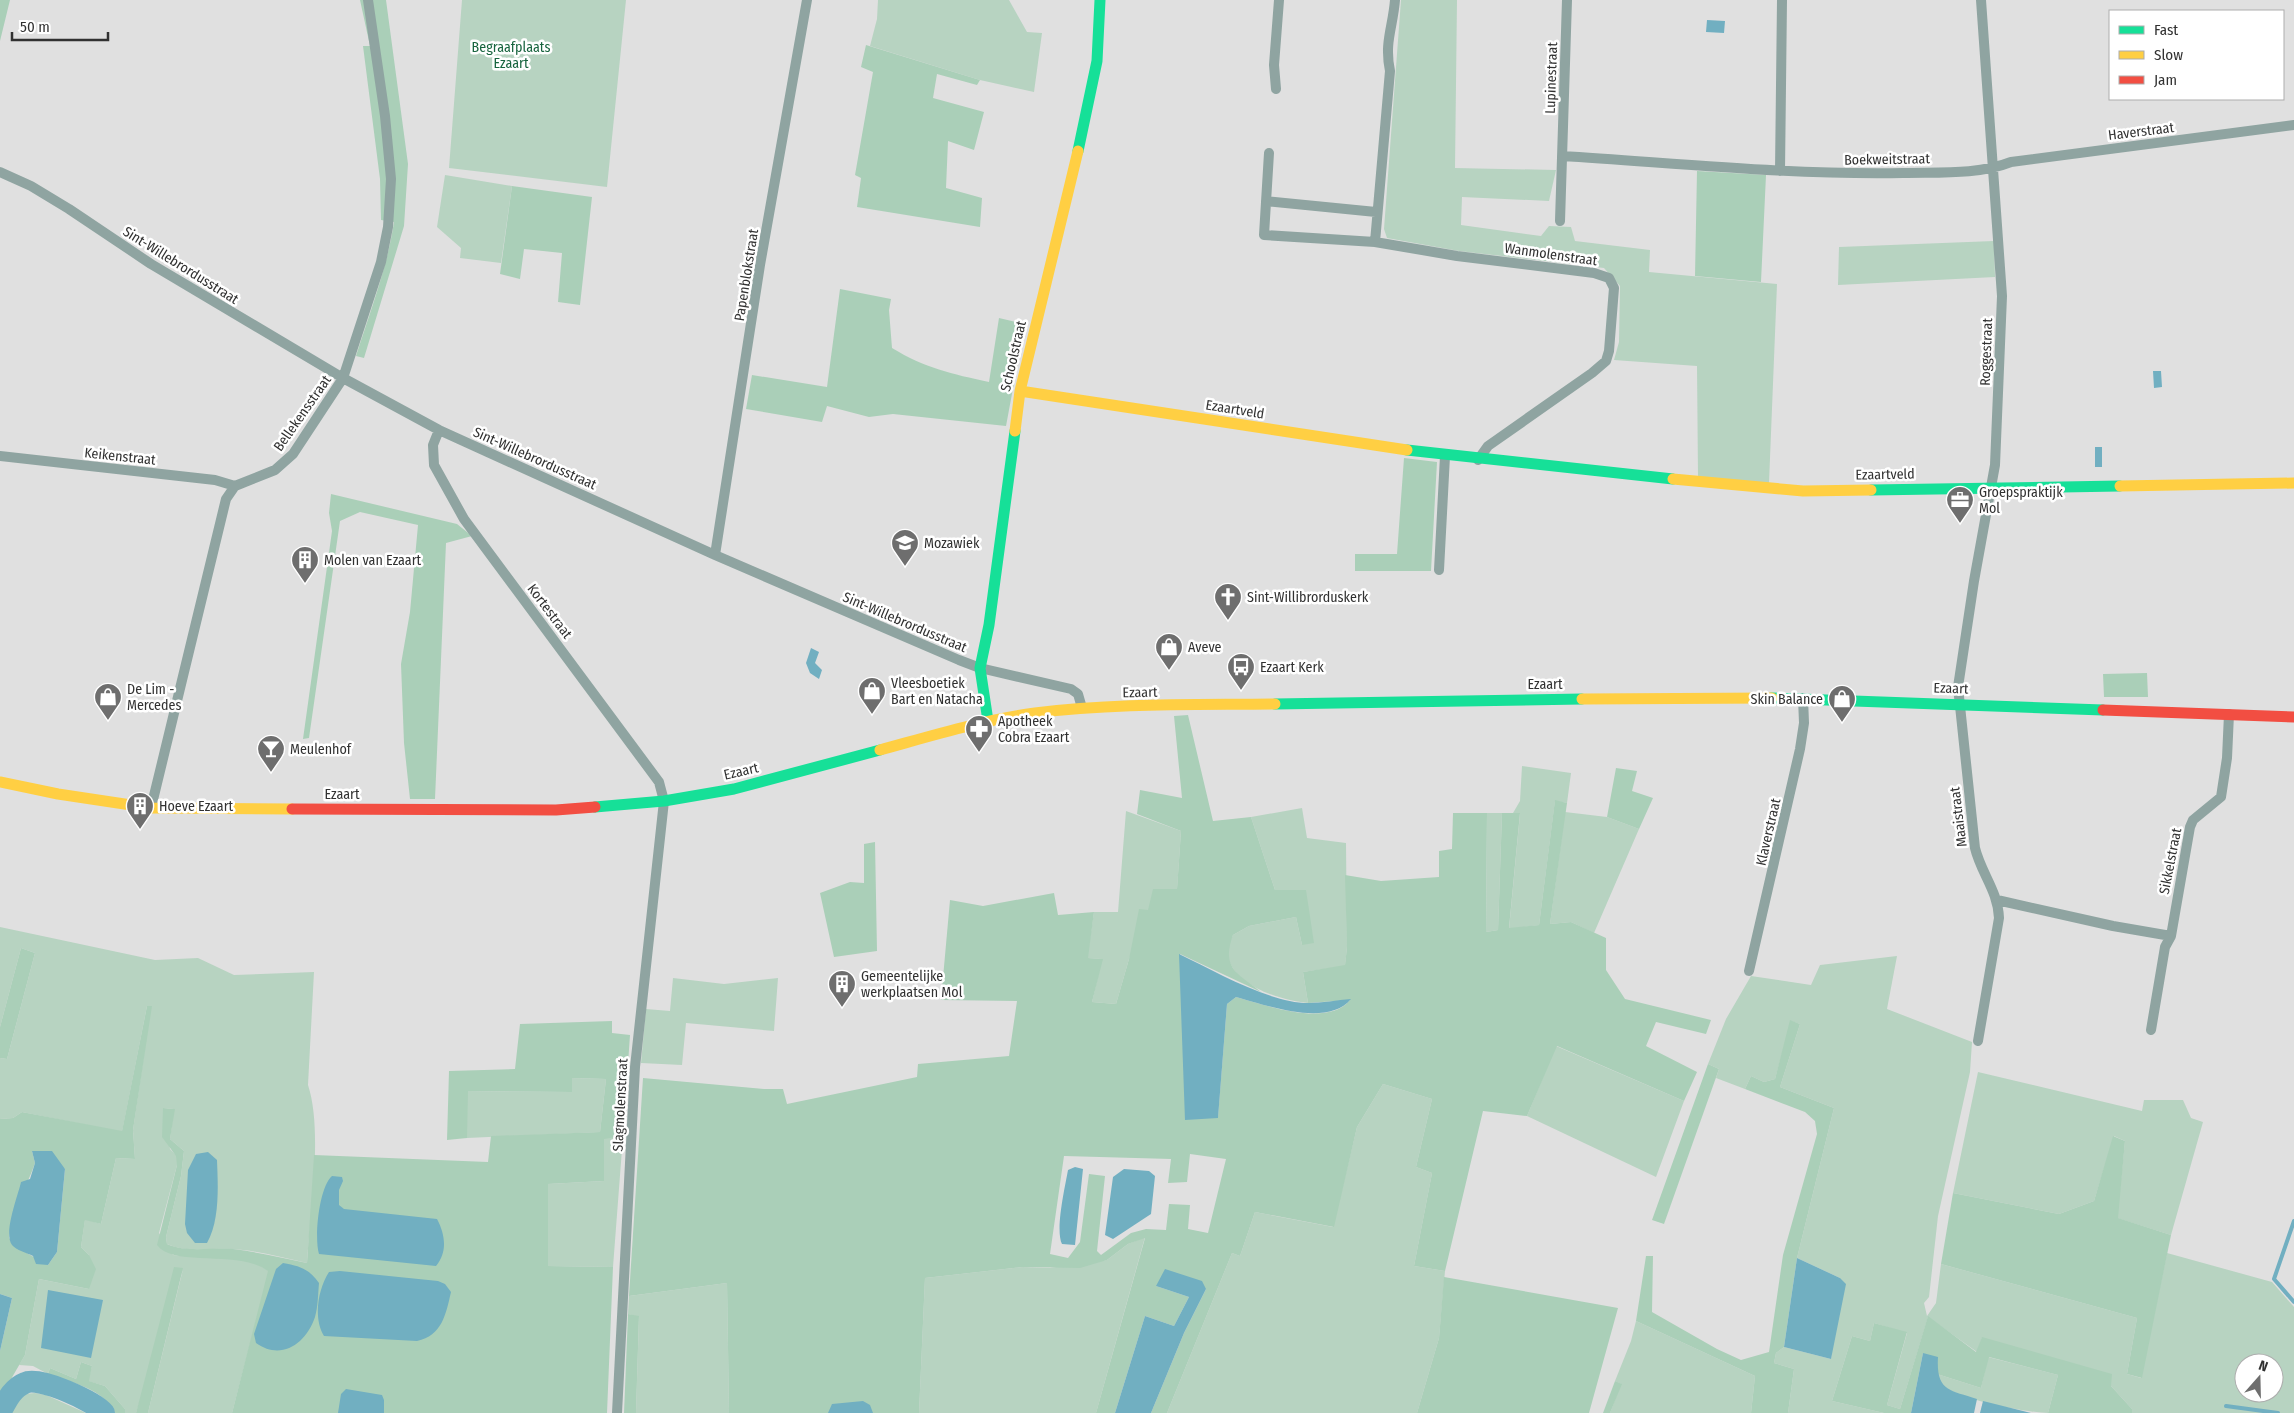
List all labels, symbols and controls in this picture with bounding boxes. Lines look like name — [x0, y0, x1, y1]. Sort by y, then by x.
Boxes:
scale bar — [12, 10, 109, 42]
legend — [2109, 10, 2284, 100]
text: 50 m — [20, 18, 50, 36]
text: Fast — [2154, 21, 2178, 39]
park label: Begraafplaats Ezaart — [472, 39, 550, 72]
street label: Lupinestraat — [1542, 41, 1561, 114]
text: Slow — [2154, 46, 2183, 64]
text: Jam — [2154, 71, 2177, 89]
street label: Haverstraat — [2107, 119, 2175, 144]
street label: Boekweitstraat — [1844, 150, 1931, 169]
street label: Sint-Willebrordusstraat — [120, 223, 242, 308]
street label: Papenblokstraat — [731, 227, 762, 322]
street label: Wanmolenstraat — [1503, 240, 1599, 269]
street label: Roggestraat — [1977, 317, 1996, 386]
street label: Schoolstraat — [997, 319, 1030, 393]
street label: Bellekensstraat — [270, 372, 335, 454]
street label: Ezaartveld — [1204, 396, 1266, 423]
street label: Sint-Willebrordusstraat — [471, 424, 599, 493]
street label: Keikenstraat — [83, 444, 157, 469]
street label: Ezaartveld — [1855, 465, 1915, 484]
place label: Groepspraktijk Mol — [1979, 484, 2063, 517]
office icon: Groepspraktijk Mol — [1945, 485, 1975, 524]
school or university icon: Mozawiek — [890, 528, 920, 567]
place label: Mozawiek — [924, 535, 980, 552]
building icon: Molen van Ezaart — [290, 545, 320, 584]
place label: Molen van Ezaart — [324, 552, 422, 569]
street label: Kortestraat — [524, 581, 576, 642]
church icon: Sint-Willibrorduskerk — [1213, 582, 1243, 621]
street label: Sint-Willebrordusstraat — [840, 589, 970, 656]
place label: Sint-Willibrorduskerk — [1247, 589, 1369, 606]
shop icon: Aveve — [1154, 632, 1184, 671]
place label: Aveve — [1188, 639, 1222, 656]
bus stop icon: Ezaart Kerk — [1226, 652, 1256, 691]
place label: Ezaart Kerk — [1260, 659, 1324, 676]
place label: Vleesboetiek Bart en Natacha — [891, 675, 983, 708]
shop icon: Vleesboetiek Bart en Natacha — [857, 676, 887, 715]
street label: Ezaart — [1527, 676, 1563, 693]
street label: Ezaart — [1933, 679, 1969, 698]
place label: De Lim - Mercedes — [127, 681, 181, 714]
shop icon: De Lim - Mercedes — [93, 682, 123, 721]
street label: Ezaart — [1122, 684, 1158, 701]
shop icon: Skin Balance — [1827, 684, 1857, 723]
place label: Skin Balance — [1750, 691, 1823, 708]
place label: Apotheek Cobra Ezaart — [998, 713, 1070, 746]
pharmacy icon: Apotheek Cobra Ezaart — [964, 714, 994, 753]
bar icon: Meulenhof — [256, 734, 286, 773]
place label: Meulenhof — [290, 741, 353, 758]
street label: Ezaart — [722, 759, 761, 784]
street label: Ezaart — [324, 786, 360, 803]
street label: Maaistraat — [1946, 786, 1971, 848]
building icon: Hoeve Ezaart — [125, 791, 155, 830]
street label: Klaverstraat — [1752, 796, 1785, 867]
place label: Hoeve Ezaart — [159, 798, 234, 815]
street label: Sikkelstraat — [2156, 826, 2185, 896]
place label: Gemeentelijke werkplaatsen Mol — [861, 968, 963, 1001]
building icon: Gemeentelijke werkplaatsen Mol — [827, 969, 857, 1008]
street label: Slagmolenstraat — [610, 1058, 631, 1152]
north arrow — [2234, 1353, 2284, 1403]
text: N — [2256, 1357, 2270, 1376]

